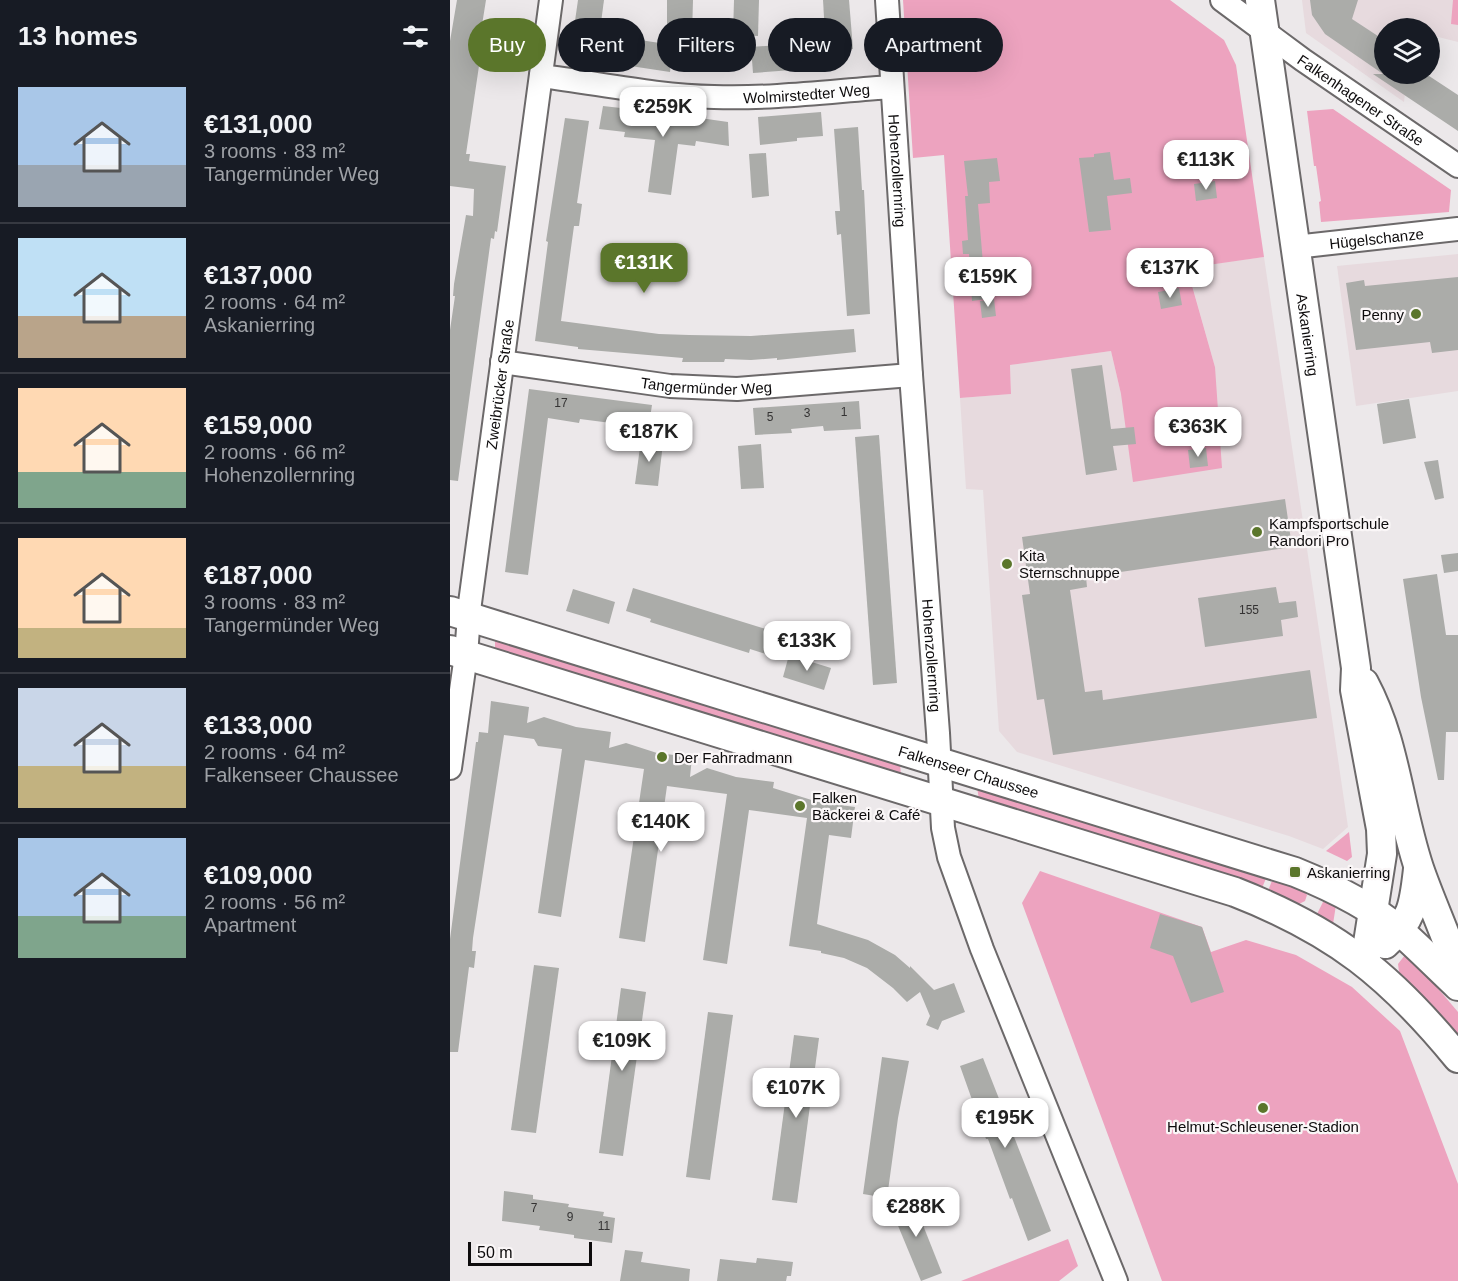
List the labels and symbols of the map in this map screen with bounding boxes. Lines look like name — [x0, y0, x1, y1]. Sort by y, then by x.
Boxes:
street label: Falkenhagener Straße — [1295, 50, 1427, 149]
street label: Wolmirstedter Weg — [743, 80, 871, 106]
pin: €259K — [621, 87, 705, 138]
street label: Hohenzollernring — [886, 113, 910, 228]
pin: €113K — [1164, 140, 1248, 191]
street label: Hügelschanze — [1328, 224, 1425, 252]
pin: €131K — [602, 243, 686, 294]
pin: €137K — [1128, 248, 1212, 299]
pin: €159K — [946, 257, 1030, 308]
street label: Askanierring — [1294, 292, 1322, 377]
place label: Penny — [1361, 306, 1404, 323]
marker: Penny — [1409, 307, 1423, 321]
street label: Zweibrücker Straße — [482, 318, 517, 450]
street label: Tangermünder Weg — [640, 373, 773, 398]
house number: 17 — [554, 396, 568, 410]
house number: 1 — [841, 405, 848, 419]
house number: 3 — [804, 406, 811, 420]
pin: €363K — [1156, 407, 1240, 458]
house number: 5 — [767, 410, 774, 424]
pin: €187K — [607, 412, 691, 463]
place label: Kampfsportschule Randori Pro — [1269, 515, 1389, 549]
marker: Kampfsportschule Randori Pro — [1250, 525, 1264, 539]
place label: Kita Sternschnuppe — [1019, 547, 1120, 581]
marker: Kita Sternschnuppe — [1000, 557, 1014, 571]
street label: Hohenzollernring — [919, 598, 945, 713]
house number: 155 — [1239, 603, 1259, 617]
pin: €133K — [765, 621, 849, 672]
street label: Falkenseer Chaussee — [897, 742, 1041, 801]
place label: Der Fahrradmann — [674, 749, 792, 766]
marker: Der Fahrradmann — [655, 750, 669, 764]
place label: Falken Bäckerei & Café — [812, 789, 920, 823]
marker: Falken Bäckerei & Café — [793, 799, 807, 813]
pin: €140K — [619, 802, 703, 853]
place label: Askanierring — [1307, 864, 1390, 881]
marker: Askanierring — [1288, 865, 1302, 879]
pin: €109K — [580, 1021, 664, 1072]
pin: €107K — [754, 1068, 838, 1119]
pin: €195K — [963, 1098, 1047, 1149]
marker: Helmut-Schleusener-Stadion — [1256, 1101, 1270, 1115]
place label: Helmut-Schleusener-Stadion — [1167, 1118, 1359, 1135]
pin: €288K — [874, 1187, 958, 1238]
house number: 7 — [531, 1201, 538, 1215]
house number: 9 — [567, 1210, 574, 1224]
house number: 11 — [598, 1219, 611, 1233]
scale bar — [468, 1239, 592, 1266]

